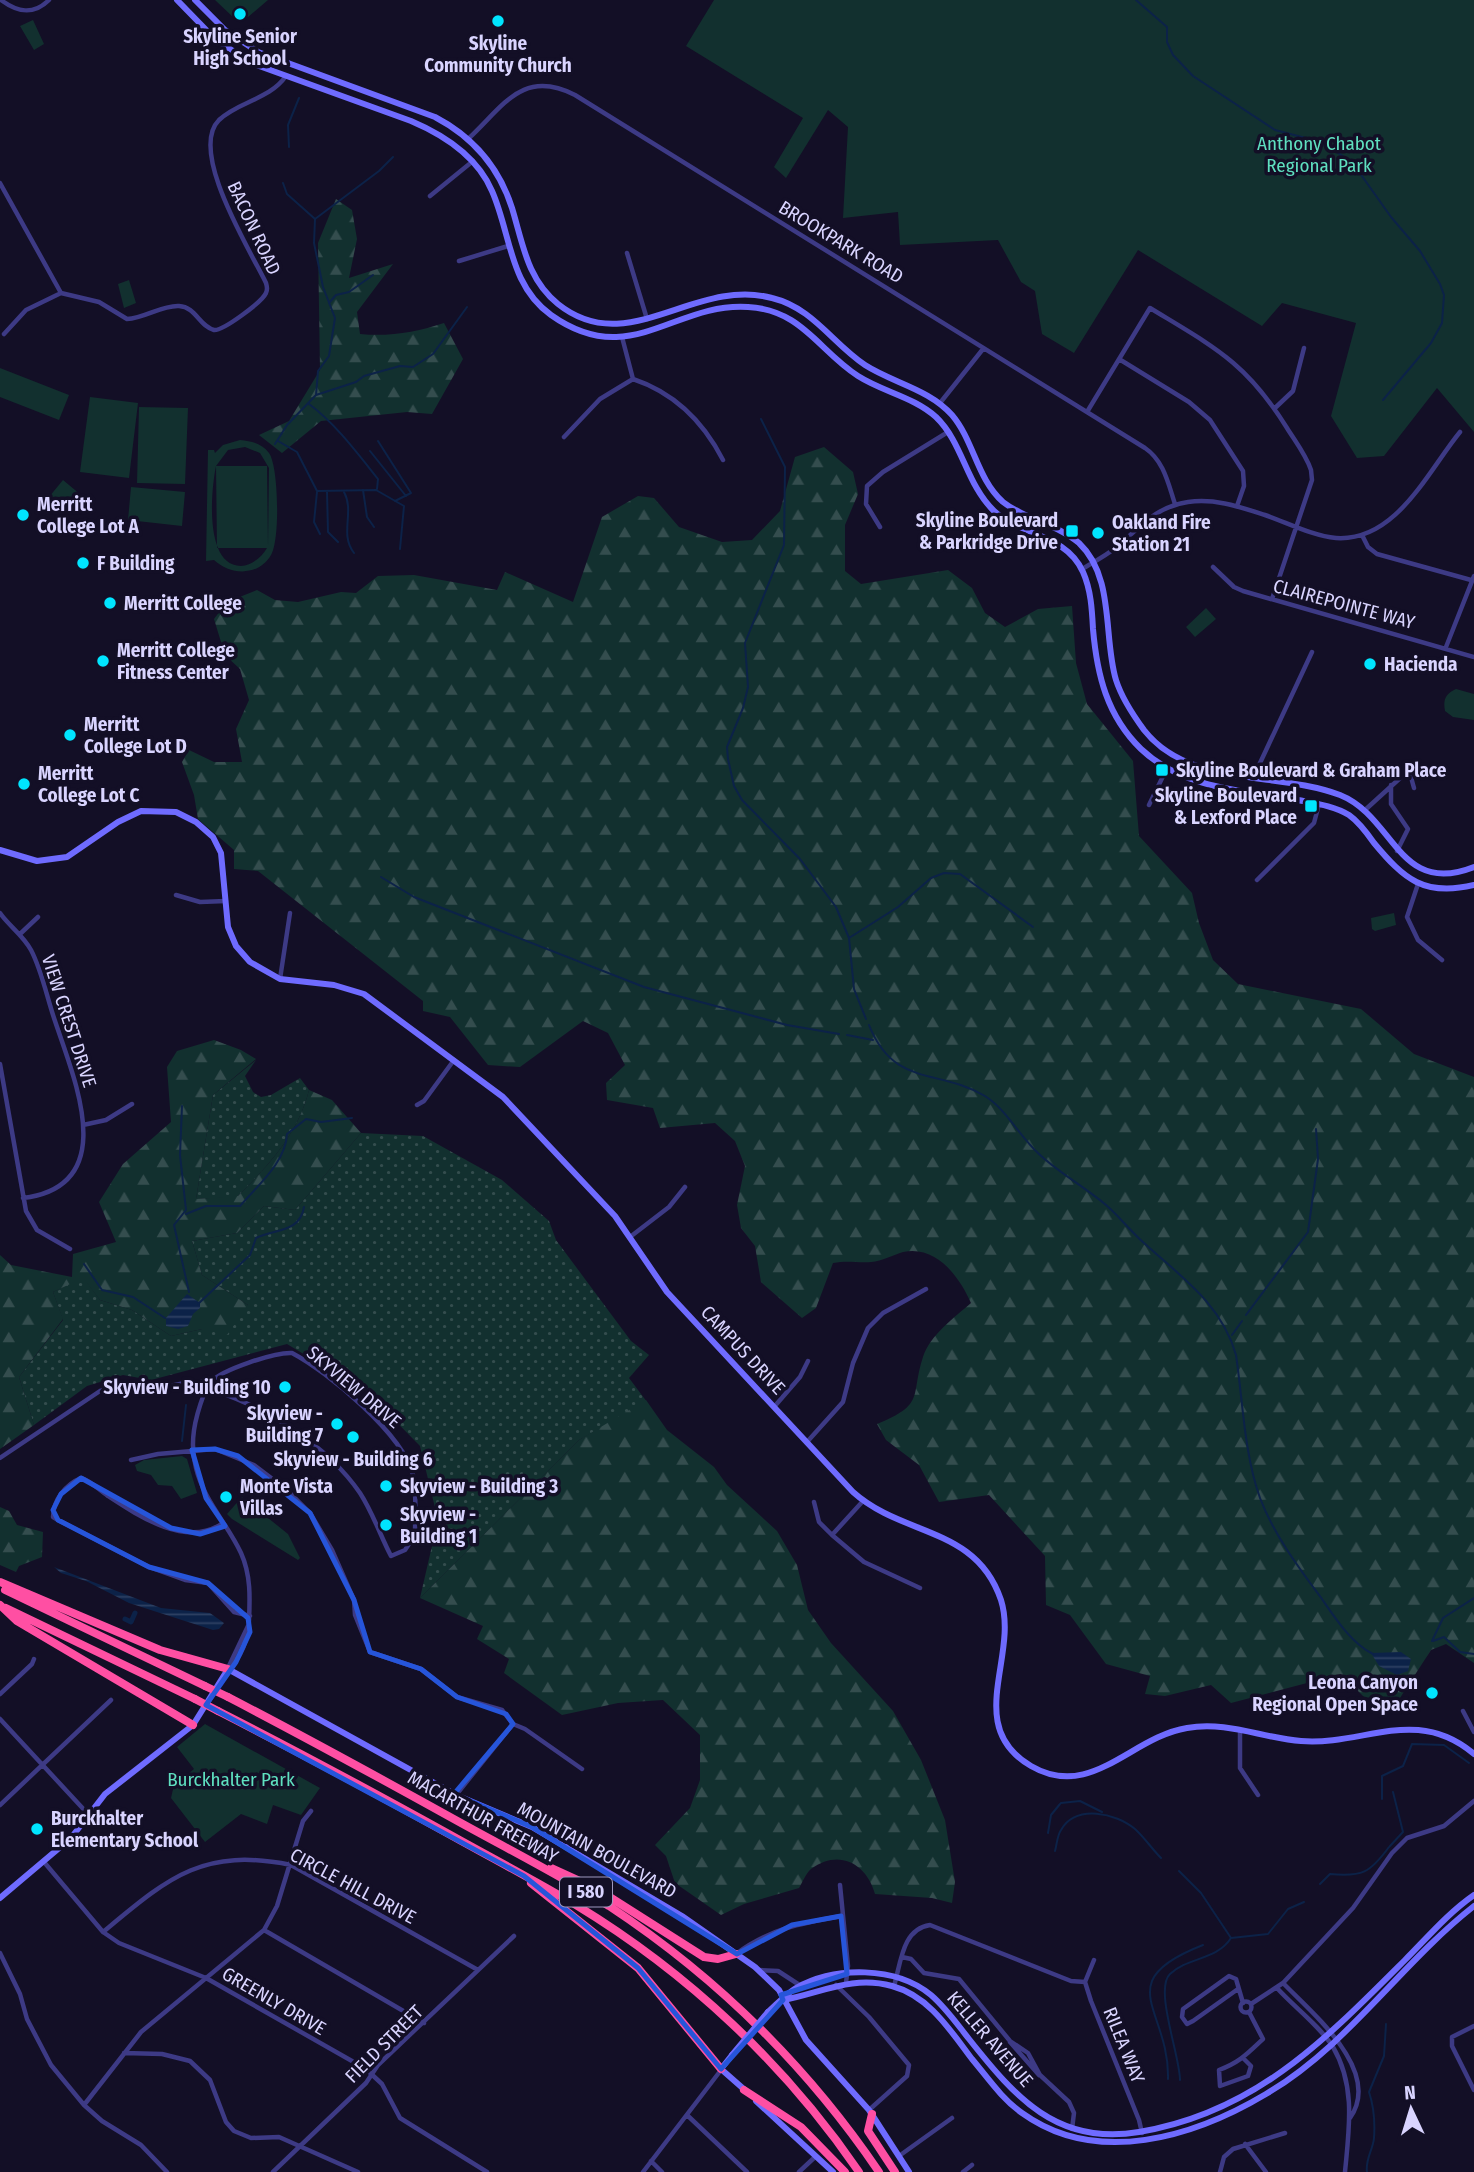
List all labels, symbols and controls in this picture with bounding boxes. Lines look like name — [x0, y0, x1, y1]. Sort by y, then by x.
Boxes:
marker: Skyline Senior High School — [232, 6, 248, 22]
marker: Skyline Community Church — [490, 13, 506, 29]
place label: Skyline Senior High School — [183, 25, 298, 70]
place label: Skyline Community Church — [424, 32, 572, 77]
park label: Anthony Chabot Regional Park — [1257, 132, 1382, 177]
street label: BACON ROAD — [222, 178, 286, 278]
street label: BROOKPARK ROAD — [775, 196, 907, 288]
place label: Merritt College Lot A — [37, 493, 139, 538]
marker: Merritt College Lot A — [15, 507, 31, 523]
place label: Skyline Boulevard & Parkridge Drive — [916, 509, 1058, 554]
place label: Oakland Fire Station 21 — [1112, 511, 1211, 556]
marker: Skyline Boulevard & Parkridge Drive — [1064, 523, 1080, 539]
marker: Oakland Fire Station 21 — [1090, 525, 1106, 541]
place label: F Building — [97, 552, 175, 575]
marker: F Building — [75, 555, 91, 571]
street label: CLAIREPOINTE WAY — [1271, 574, 1418, 634]
place label: Merritt College — [124, 592, 242, 615]
marker: Merritt College — [102, 595, 118, 611]
place label: Merritt College Fitness Center — [117, 639, 235, 684]
marker: Merritt College Fitness Center — [95, 653, 111, 669]
place label: Hacienda — [1384, 653, 1457, 676]
marker: Hacienda — [1362, 656, 1378, 672]
place label: Merritt College Lot D — [84, 713, 187, 758]
marker: Merritt College Lot D — [62, 727, 78, 743]
place label: Skyline Boulevard & Graham Place — [1176, 759, 1447, 782]
place label: Merritt College Lot C — [38, 762, 139, 807]
marker: Skyline Boulevard & Graham Place — [1154, 762, 1170, 778]
marker: Merritt College Lot C — [16, 776, 32, 792]
place label: Skyline Boulevard & Lexford Place — [1155, 784, 1297, 829]
marker: Skyline Boulevard & Lexford Place — [1303, 798, 1319, 814]
street label: VIEW CREST DRIVE — [37, 952, 101, 1090]
street label: CAMPUS DRIVE — [696, 1301, 790, 1399]
street label: SKYVIEW DRIVE — [302, 1341, 406, 1433]
place label: Skyview - Building 10 — [103, 1376, 271, 1399]
marker: Skyview - Building 10 — [277, 1379, 293, 1395]
place label: Skyview - Building 7 — [246, 1402, 323, 1447]
marker: Skyview - Building 7 — [329, 1416, 345, 1432]
marker: Skyview - Building 6 — [345, 1429, 361, 1445]
place label: Skyview - Building 6 — [273, 1448, 433, 1471]
place label: Monte Vista Villas — [239, 1475, 333, 1520]
place label: Skyview - Building 3 — [400, 1475, 558, 1498]
marker: Skyview - Building 3 — [378, 1478, 394, 1494]
marker: Monte Vista Villas — [218, 1489, 234, 1505]
place label: Skyview - Building 1 — [400, 1503, 477, 1548]
marker: Skyview - Building 1 — [378, 1517, 394, 1533]
place label: Leona Canyon Regional Open Space — [1252, 1671, 1418, 1716]
marker: Leona Canyon Regional Open Space — [1424, 1685, 1440, 1701]
street label: MACARTHUR FREEWAY — [404, 1766, 563, 1868]
park label: Burckhalter Park — [167, 1768, 295, 1791]
street label: MOUNTAIN BOULEVARD — [513, 1797, 681, 1903]
place label: Burckhalter Elementary School — [51, 1807, 199, 1852]
marker: Burckhalter Elementary School — [29, 1821, 45, 1837]
street label: CIRCLE HILL DRIVE — [286, 1843, 420, 1929]
road number: I 580 — [560, 1878, 612, 1906]
street label: GREENLY DRIVE — [218, 1962, 330, 2040]
street label: KELLER AVENUE — [942, 1986, 1038, 2092]
street label: FIELD STREET — [340, 2000, 428, 2088]
street label: RILEA WAY — [1098, 2004, 1150, 2087]
north arrow — [1376, 2074, 1446, 2144]
text: N — [1403, 2081, 1416, 2104]

